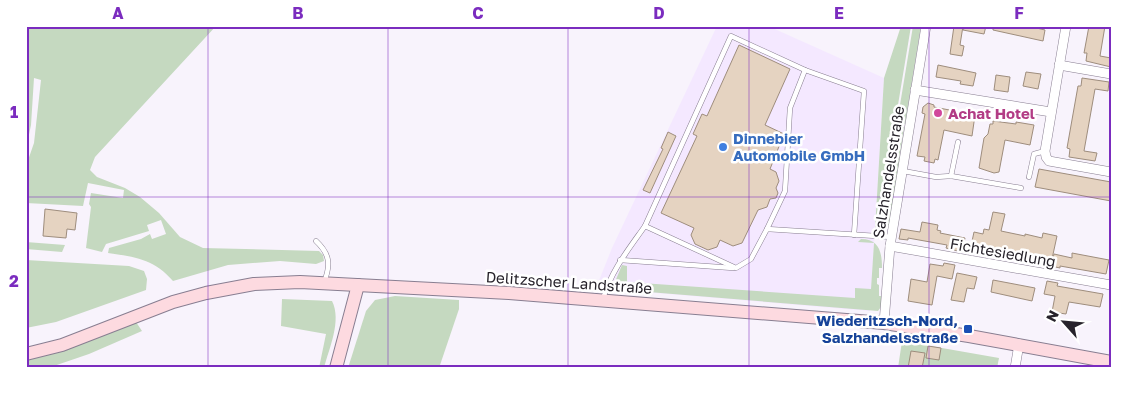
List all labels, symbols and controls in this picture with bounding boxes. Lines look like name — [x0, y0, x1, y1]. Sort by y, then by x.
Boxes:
text: A — [112, 3, 124, 23]
text: B — [292, 3, 304, 23]
text: C — [472, 3, 484, 23]
text: D — [653, 3, 665, 23]
text: E — [834, 3, 844, 23]
text: F — [1014, 3, 1024, 23]
text: 1 — [10, 102, 18, 122]
street label: Salzhandelsstraße — [869, 104, 907, 239]
place label: Achat Hotel — [948, 104, 1035, 122]
marker: Achat Hotel — [932, 107, 944, 119]
place label: Dinnebier Automobile GmbH — [733, 129, 865, 164]
marker: Dinnebier Automobile GmbH — [717, 141, 729, 153]
street label: Fichtesiedlung — [949, 234, 1057, 270]
street label: Delitzscher Landstraße — [485, 267, 653, 297]
text: 2 — [9, 271, 19, 291]
north arrow — [1040, 296, 1090, 346]
text: N — [1042, 307, 1062, 324]
place label: Wiederitzsch-Nord, Salzhandelsstraße — [816, 311, 958, 346]
marker: Wiederitzsch-Nord, Salzhandelsstraße — [962, 323, 974, 335]

